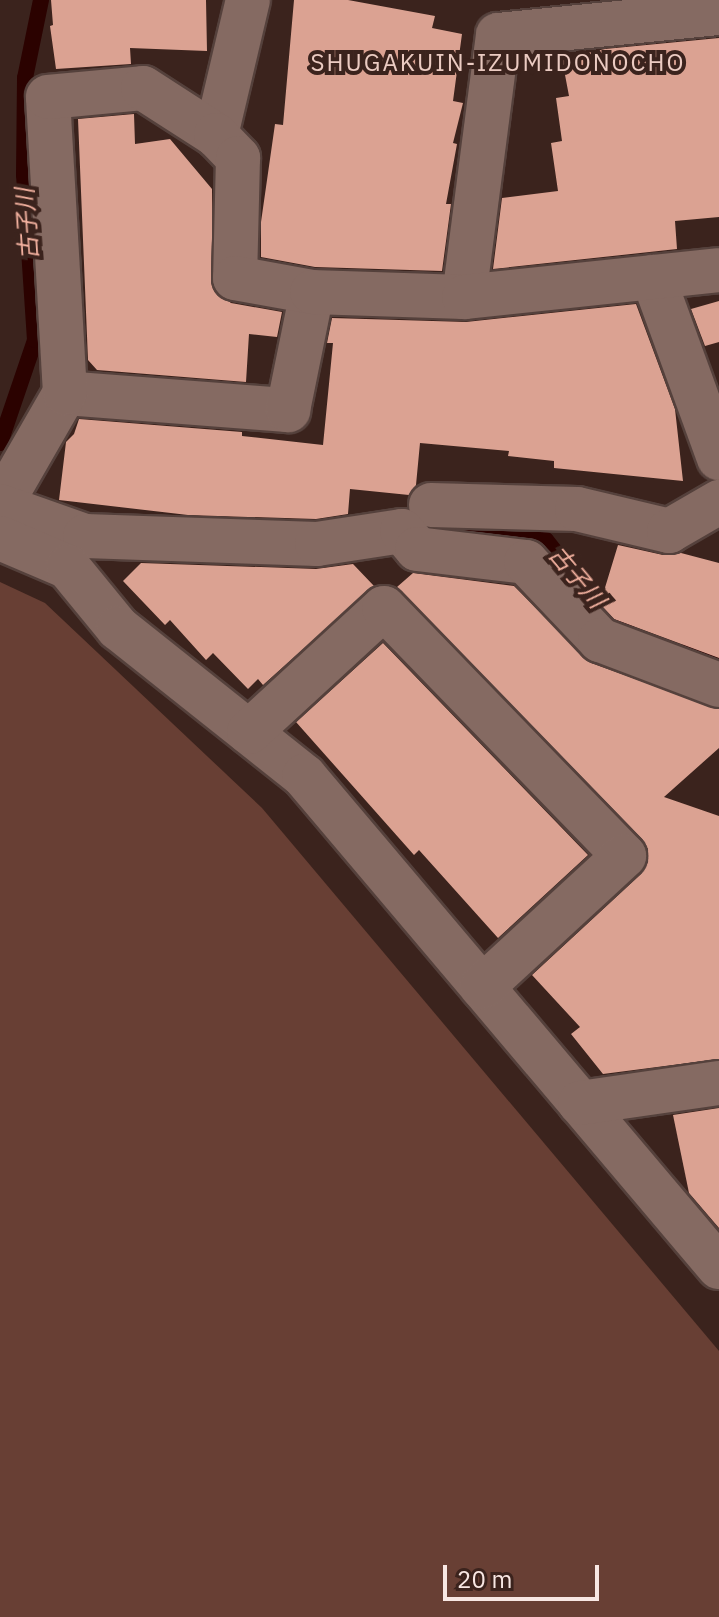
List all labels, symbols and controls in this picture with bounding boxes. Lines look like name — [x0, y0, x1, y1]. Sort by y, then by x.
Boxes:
district label: SHUGAKUIN-IZUMIDONOCHO — [311, 49, 685, 77]
water label: 古子川 — [10, 187, 44, 261]
water label: 古子川 — [543, 540, 611, 614]
scale bar — [447, 1549, 603, 1599]
text: 20 m — [457, 1563, 512, 1595]

